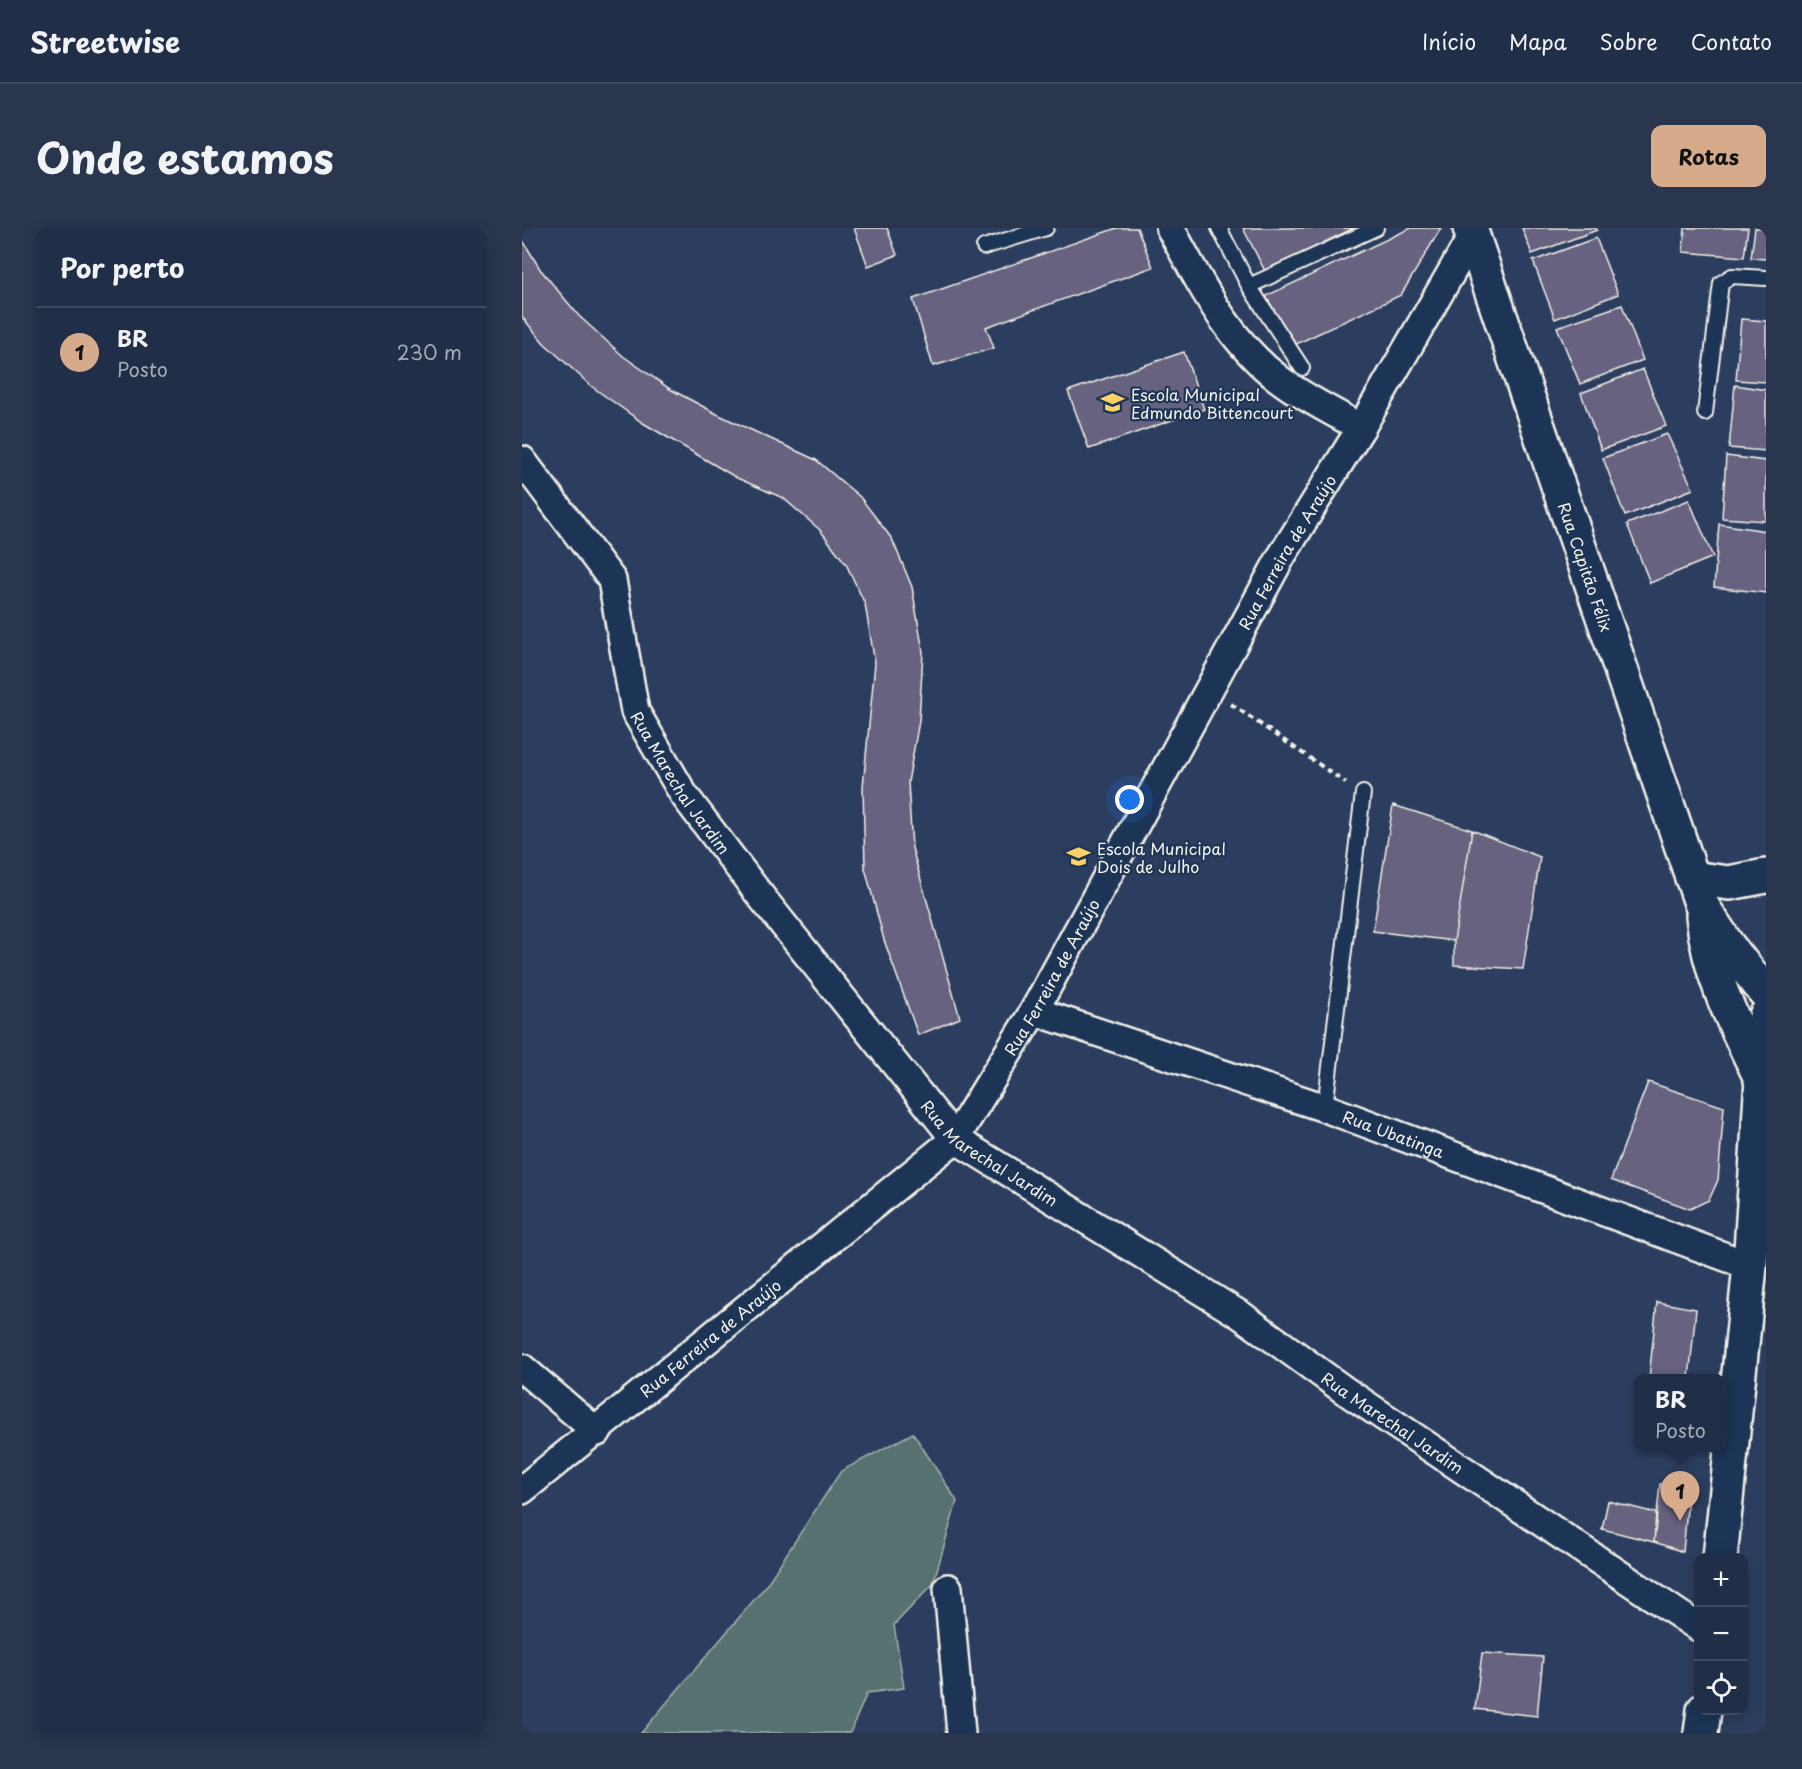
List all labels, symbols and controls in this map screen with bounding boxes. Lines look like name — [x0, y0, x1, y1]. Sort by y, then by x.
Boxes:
text: Streetwise — [30, 20, 180, 63]
text: Início — [1422, 25, 1476, 57]
text: Mapa — [1509, 25, 1567, 57]
text: Sobre — [1600, 25, 1658, 57]
text: Contato — [1691, 25, 1772, 57]
text: Onde estamos — [36, 125, 334, 188]
button: Rotas — [1651, 125, 1766, 187]
text: Por perto — [60, 248, 184, 287]
text: BR — [117, 321, 148, 354]
text: 1 — [75, 337, 84, 367]
text: 230 m — [397, 337, 462, 367]
text: Posto — [117, 354, 168, 384]
place label: Escola Municipal Edmundo Bittencourt — [1131, 382, 1294, 424]
school or university icon: Escola Municipal Edmundo Bittencourt — [1100, 390, 1126, 416]
street label: Rua Ferreira de Araújo — [1232, 470, 1342, 634]
street label: Rua Capitão Félix — [1553, 499, 1619, 635]
street label: Rua Marechal Jardim — [625, 706, 737, 859]
your location — [1115, 785, 1144, 814]
place label: Escola Municipal Dois de Julho — [1097, 836, 1226, 878]
school or university icon: Escola Municipal Dois de Julho — [1066, 844, 1092, 870]
street label: Rua Ferreira de Araújo — [998, 894, 1105, 1060]
street label: Rua Marechal Jardim — [916, 1094, 1063, 1212]
street label: Rua Ubatinga — [1340, 1104, 1448, 1163]
street label: Rua Ferreira de Araújo — [634, 1273, 786, 1402]
street label: Rua Marechal Jardim — [1317, 1366, 1469, 1479]
popup — [1634, 1374, 1727, 1452]
text: BR — [1655, 1382, 1686, 1415]
text: Posto — [1655, 1415, 1706, 1445]
pin: 1 — [1660, 1472, 1700, 1521]
map controls — [1694, 1553, 1748, 1715]
button: + — [1694, 1553, 1748, 1607]
button: − — [1694, 1607, 1748, 1661]
button: locate — [1694, 1661, 1748, 1715]

